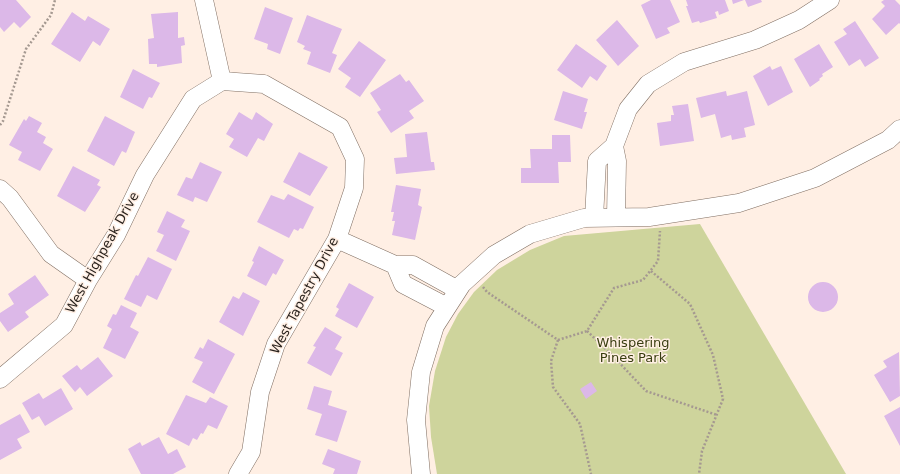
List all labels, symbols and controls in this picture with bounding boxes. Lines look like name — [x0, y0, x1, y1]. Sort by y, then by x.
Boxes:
street label: West Highpeak Drive — [63, 190, 143, 316]
street label: West Tapestry Drive — [268, 235, 342, 357]
park label: Whispering Pines Park — [596, 336, 670, 367]

